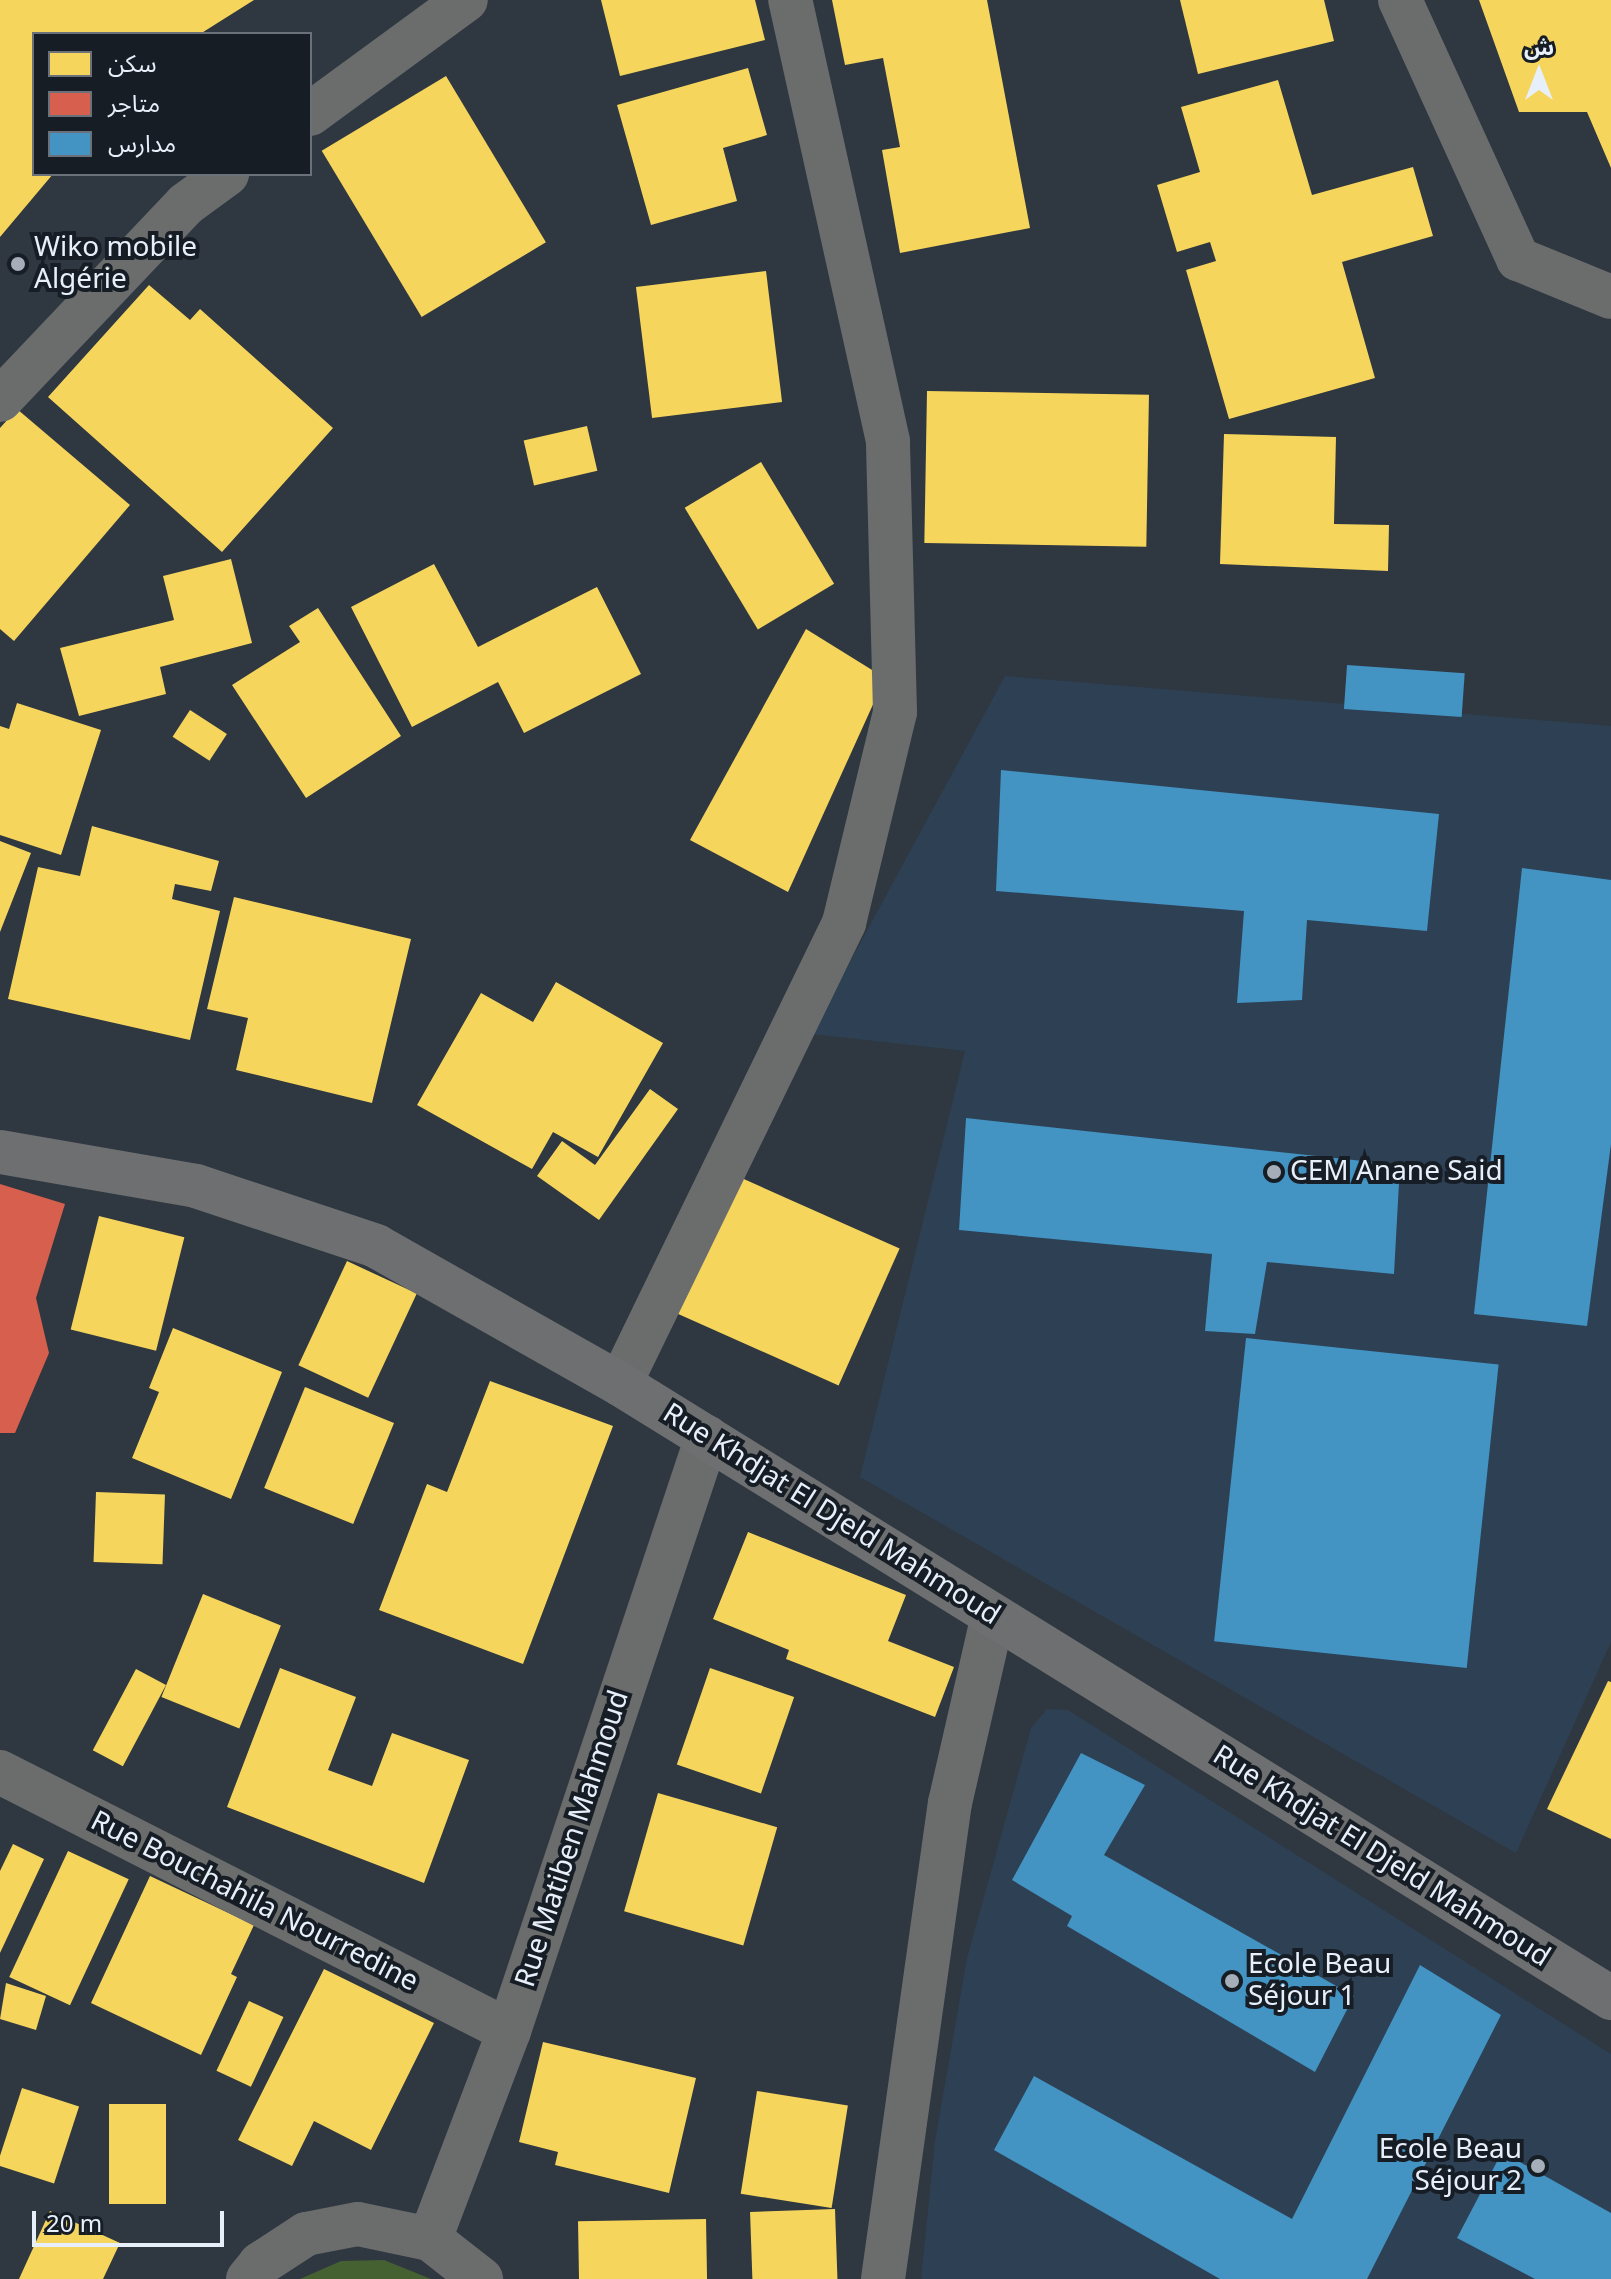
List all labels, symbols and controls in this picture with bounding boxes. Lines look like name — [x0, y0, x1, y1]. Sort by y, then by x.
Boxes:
text: ش — [1524, 25, 1554, 71]
legend — [32, 32, 312, 176]
north arrow — [1499, 32, 1579, 112]
text: سكن — [108, 39, 157, 90]
text: متاجر — [108, 79, 160, 130]
text: مدارس — [108, 119, 176, 170]
place label: Wiko mobile Algérie — [34, 231, 197, 297]
marker: Wiko mobile Algérie — [9, 255, 27, 273]
place label: CEM Anane Said — [1290, 1155, 1503, 1189]
marker: CEM Anane Said — [1265, 1163, 1283, 1181]
street label: Rue Khdjat El Djeld Mahmoud — [656, 1397, 1006, 1633]
street label: Rue Matiben Mahmoud — [509, 1686, 637, 1992]
street label: Rue Khdjat El Djeld Mahmoud — [1206, 1739, 1556, 1975]
street label: Rue Bouchahila Nourredine — [85, 1805, 423, 1999]
place label: Ecole Beau Séjour 1 — [1248, 1948, 1391, 2014]
marker: Ecole Beau Séjour 1 — [1223, 1972, 1241, 1990]
place label: Ecole Beau Séjour 2 — [1379, 2133, 1522, 2199]
marker: Ecole Beau Séjour 2 — [1529, 2157, 1547, 2175]
scale bar — [36, 2195, 228, 2245]
text: 20 m — [46, 2199, 102, 2250]

